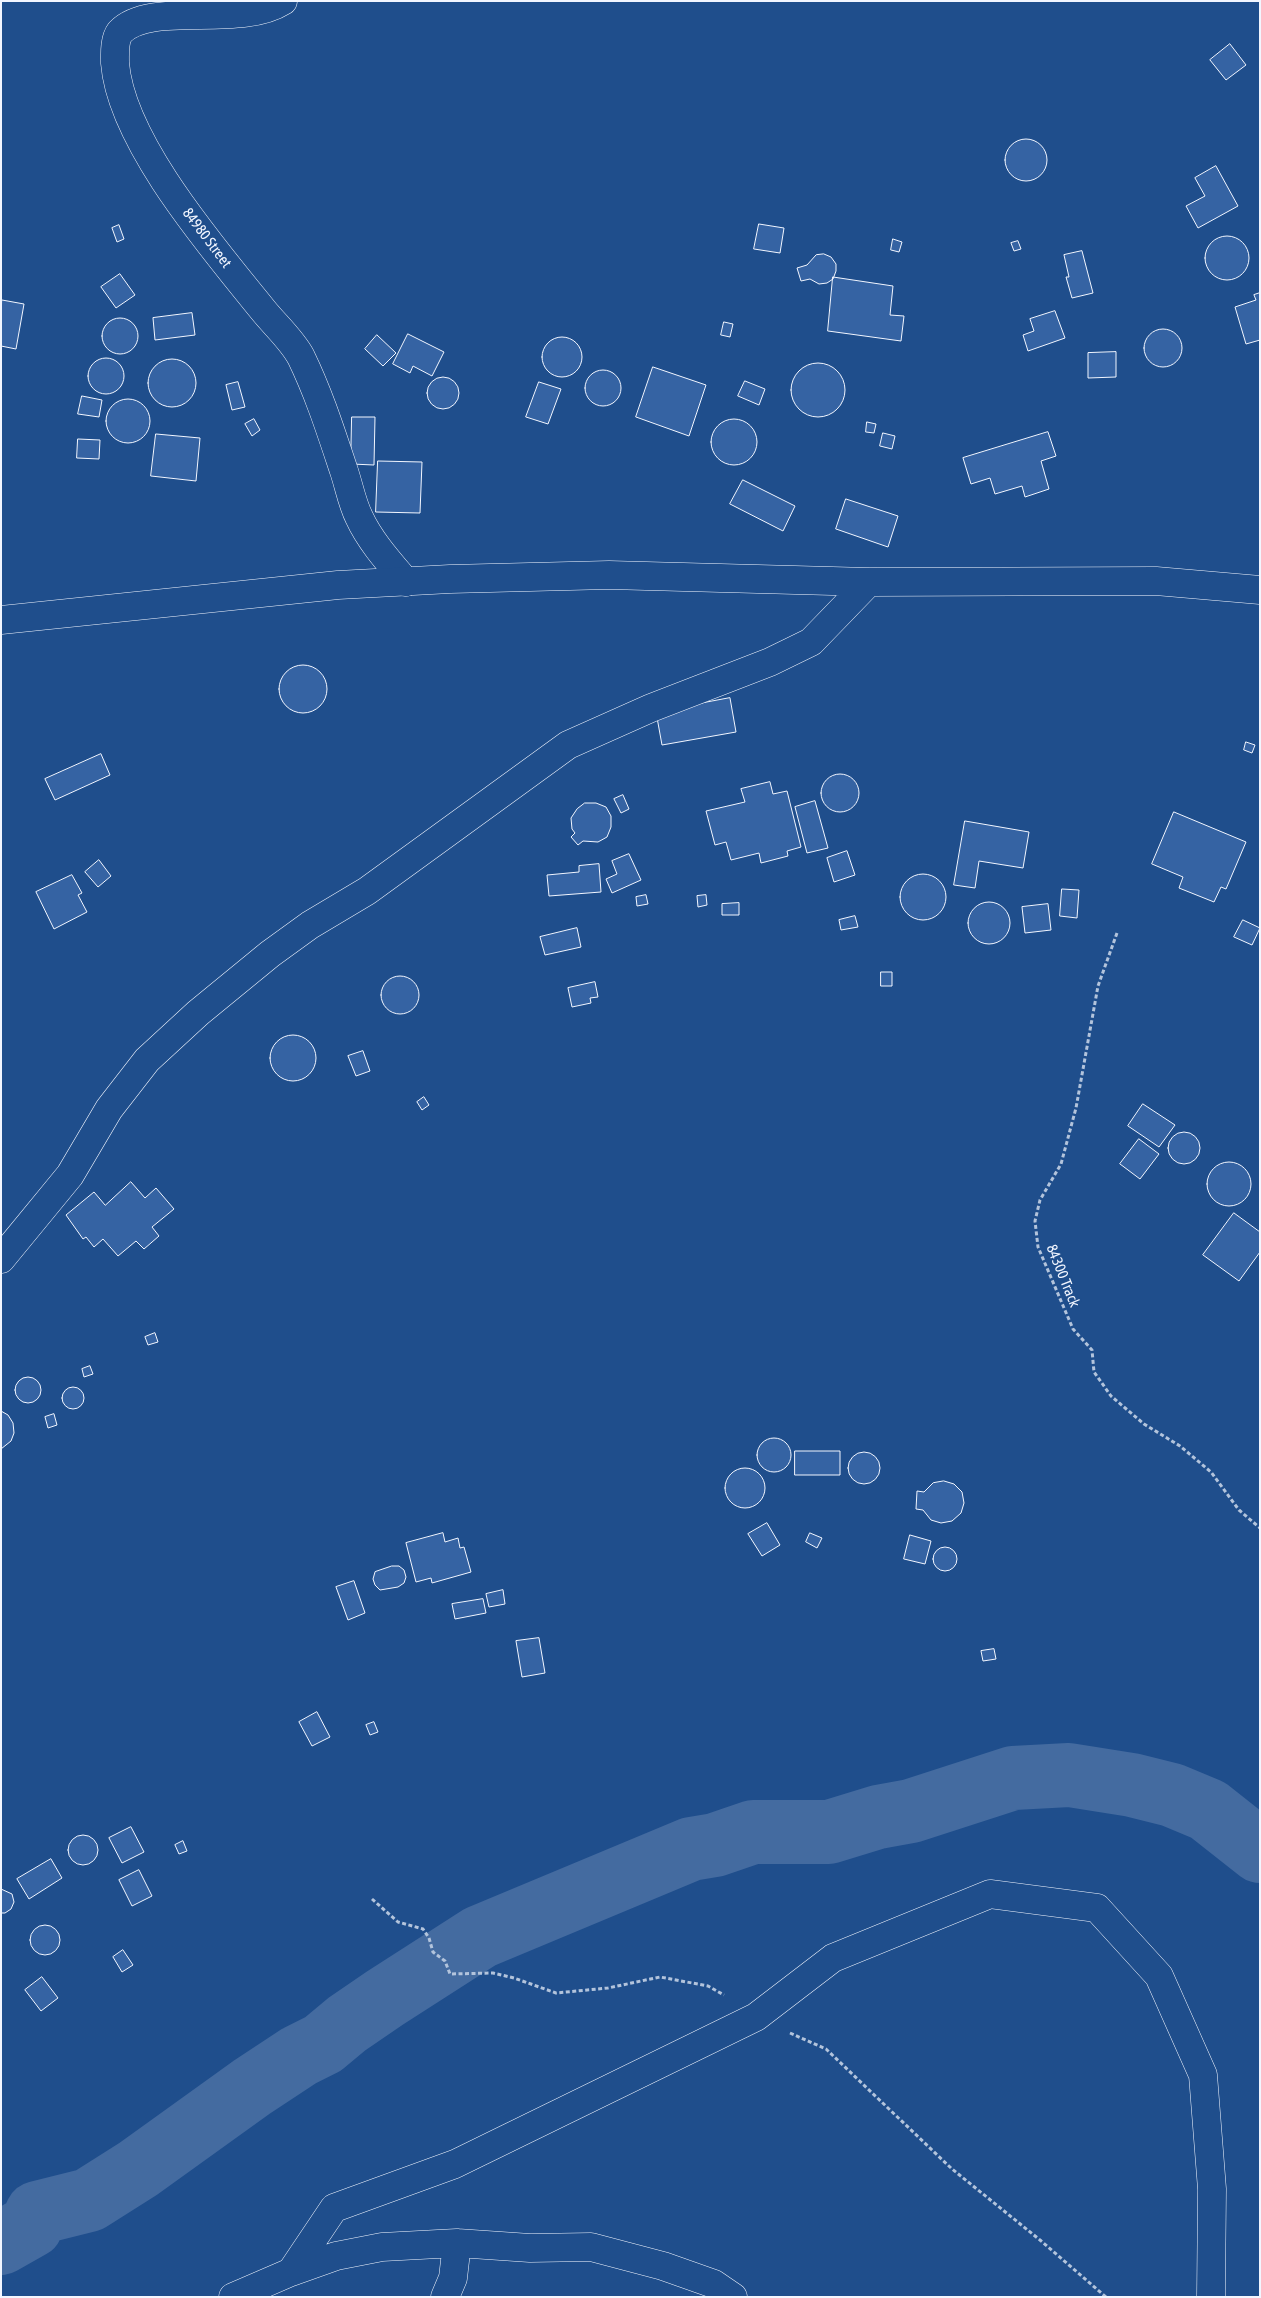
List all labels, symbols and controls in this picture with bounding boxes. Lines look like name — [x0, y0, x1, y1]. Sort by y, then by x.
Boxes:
street label: 84980 Street — [179, 205, 235, 271]
street label: 84300 Track — [1042, 1242, 1084, 1310]

